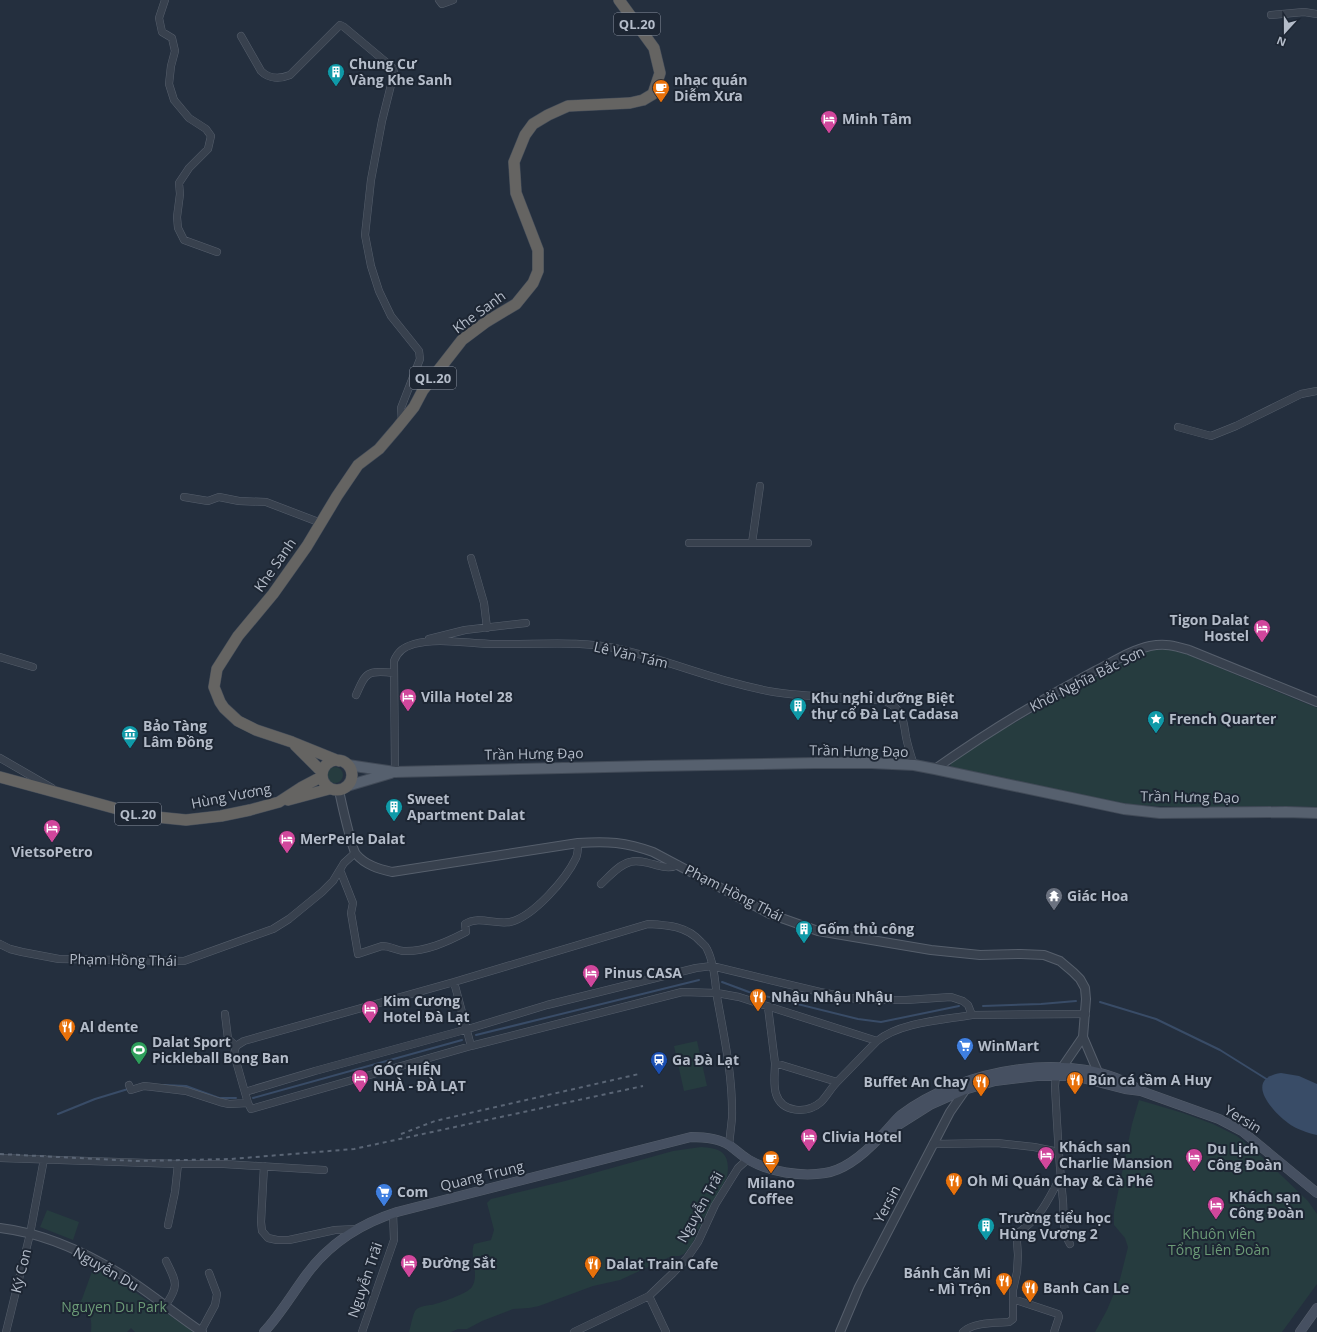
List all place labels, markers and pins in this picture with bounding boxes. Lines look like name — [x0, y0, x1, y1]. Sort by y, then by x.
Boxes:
place label: Chung Cư Vàng Khe Sanh — [349, 54, 452, 89]
building icon: Chung Cư Vàng Khe Sanh — [326, 62, 346, 87]
place label: nhạc quán Diễm Xưa — [674, 70, 747, 105]
cafe icon: nhạc quán Diễm Xưa — [651, 78, 671, 103]
hotel icon: Minh Tâm — [819, 109, 839, 134]
place label: Minh Tâm — [842, 109, 912, 128]
place label: Tigon Dalat Hostel — [1170, 610, 1249, 645]
hotel icon: Tigon Dalat Hostel — [1252, 618, 1272, 643]
hotel icon: Villa Hotel 28 — [398, 687, 418, 712]
place label: Villa Hotel 28 — [421, 687, 513, 706]
place label: Khu nghỉ dưỡng Biệt thự cổ Đà Lạt Cadasa — [811, 688, 959, 723]
building icon: Khu nghỉ dưỡng Biệt thự cổ Đà Lạt Cadasa — [788, 696, 808, 721]
place icon: French Quarter — [1146, 709, 1166, 734]
place label: French Quarter — [1169, 709, 1277, 728]
place label: Bảo Tàng Lâm Đồng — [143, 716, 213, 751]
museum icon: Bảo Tàng Lâm Đồng — [120, 724, 140, 749]
place label: Sweet Apartment Dalat — [407, 789, 525, 824]
building icon: Sweet Apartment Dalat — [384, 797, 404, 822]
hotel icon: VietsoPetro — [42, 818, 62, 843]
hotel icon: MerPerle Dalat — [277, 829, 297, 854]
place label: MerPerle Dalat — [300, 829, 405, 848]
place label: VietsoPetro — [11, 842, 93, 861]
temple icon: Giác Hoa — [1044, 886, 1064, 911]
place label: Giác Hoa — [1067, 886, 1129, 905]
building icon: Gốm thủ công — [794, 919, 814, 944]
place label: Gốm thủ công — [817, 919, 914, 938]
hotel icon: Pinus CASA — [581, 963, 601, 988]
place label: Pinus CASA — [604, 963, 682, 982]
restaurant icon: Nhậu Nhậu Nhậu — [748, 987, 768, 1012]
place label: Nhậu Nhậu Nhậu — [771, 987, 893, 1006]
place label: Kim Cương Hotel Đà Lạt — [383, 991, 470, 1026]
hotel icon: Kim Cương Hotel Đà Lạt — [360, 999, 380, 1024]
restaurant icon: Al dente — [57, 1017, 77, 1042]
place label: Al dente — [80, 1017, 138, 1036]
place label: Dalat Sport Pickleball Bong Ban — [152, 1032, 289, 1067]
supermarket icon: WinMart — [955, 1036, 975, 1061]
place label: WinMart — [978, 1036, 1039, 1055]
sports icon: Dalat Sport Pickleball Bong Ban — [129, 1040, 149, 1065]
station icon: Ga Đà Lạt — [649, 1050, 669, 1075]
place label: Ga Đà Lạt — [672, 1050, 739, 1069]
place label: GÓC HIÊN NHÀ - ĐÀ LẠT — [373, 1060, 466, 1095]
hotel icon: GÓC HIÊN NHÀ - ĐÀ LẠT — [350, 1068, 370, 1093]
restaurant icon: Bún cá tầm A Huy — [1065, 1070, 1085, 1095]
place label: Bún cá tầm A Huy — [1088, 1070, 1212, 1089]
place label: Buffet An Chay — [864, 1072, 968, 1091]
restaurant icon: Buffet An Chay — [971, 1072, 991, 1097]
hotel icon: Clivia Hotel — [799, 1127, 819, 1152]
place label: Clivia Hotel — [822, 1127, 902, 1146]
place label: Khách sạn Charlie Mansion — [1059, 1137, 1172, 1172]
place label: Du Lịch Công Đoàn — [1207, 1139, 1282, 1174]
hotel icon: Khách sạn Charlie Mansion — [1036, 1145, 1056, 1170]
hotel icon: Du Lịch Công Đoàn — [1184, 1147, 1204, 1172]
cafe icon: Milano Coffee — [761, 1149, 781, 1174]
restaurant icon: Oh Mi Quán Chay & Cà Phê — [944, 1171, 964, 1196]
place label: Oh Mi Quán Chay & Cà Phê — [967, 1171, 1153, 1190]
place label: Milano Coffee — [747, 1173, 795, 1208]
supermarket icon: Com — [374, 1182, 394, 1207]
place label: Com — [397, 1182, 428, 1201]
place label: Khách sạn Công Đoàn — [1229, 1187, 1304, 1222]
hotel icon: Khách sạn Công Đoàn — [1206, 1195, 1226, 1220]
place label: Trường tiểu học Hùng Vương 2 — [999, 1208, 1111, 1243]
building icon: Trường tiểu học Hùng Vương 2 — [976, 1216, 996, 1241]
hotel icon: Đường Sắt — [399, 1253, 419, 1278]
place label: Đường Sắt — [422, 1253, 496, 1272]
restaurant icon: Dalat Train Cafe — [583, 1254, 603, 1279]
place label: Dalat Train Cafe — [606, 1254, 718, 1273]
place label: Bánh Căn Mi - Mì Trộn — [903, 1263, 991, 1298]
restaurant icon: Bánh Căn Mi - Mì Trộn — [994, 1271, 1014, 1296]
restaurant icon: Banh Can Le — [1020, 1278, 1040, 1303]
place label: Banh Can Le — [1043, 1278, 1129, 1297]

